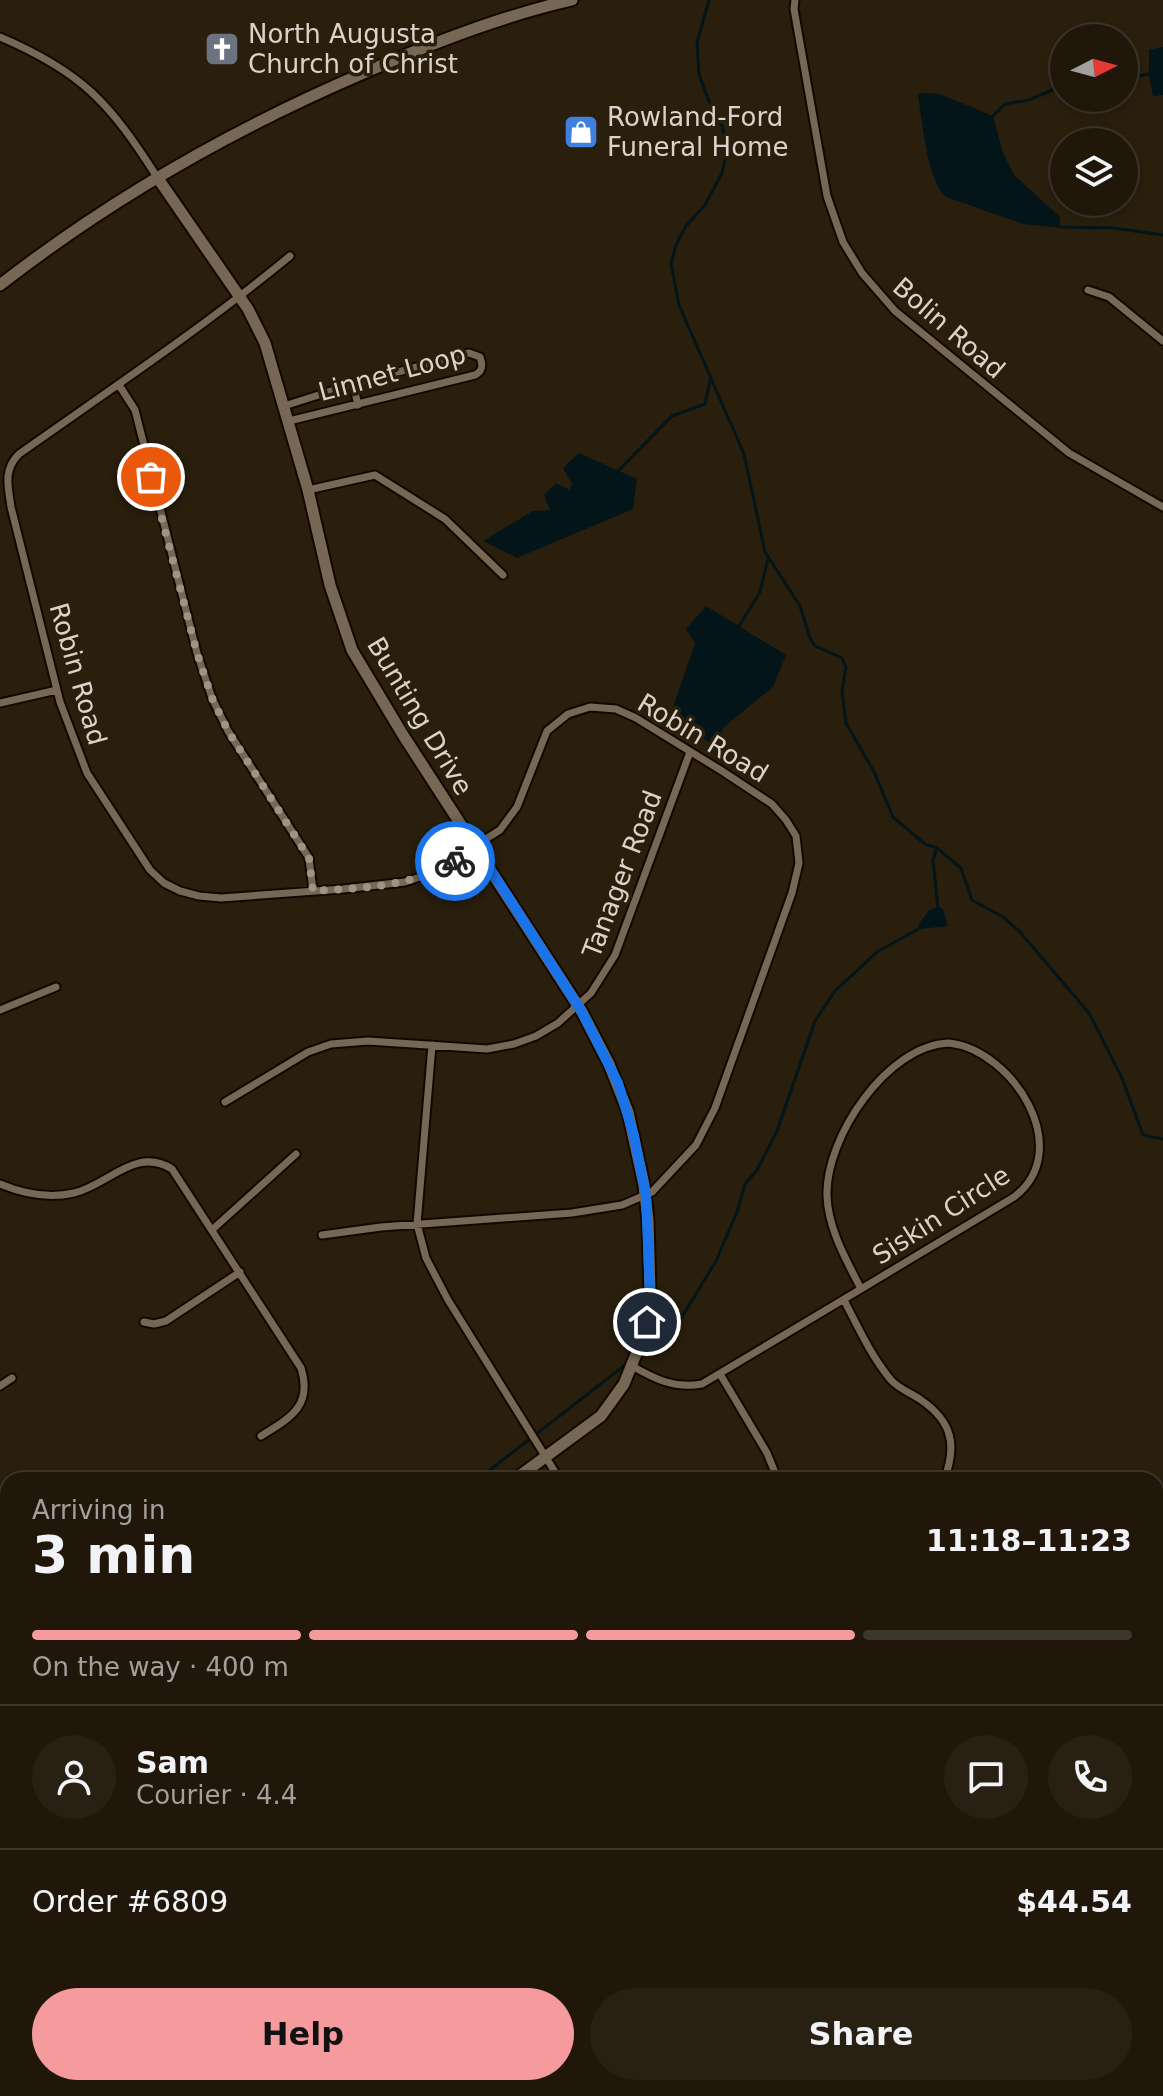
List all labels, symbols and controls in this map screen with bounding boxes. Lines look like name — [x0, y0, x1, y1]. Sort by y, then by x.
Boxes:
place label: North Augusta Church of Christ — [248, 19, 458, 79]
north arrow — [1050, 24, 1138, 112]
map controls — [1050, 24, 1138, 216]
church icon: North Augusta Church of Christ — [203, 30, 241, 68]
place label: Rowland-Ford Funeral Home — [607, 102, 788, 162]
shop icon: Rowland-Ford Funeral Home — [562, 113, 600, 151]
button: layers — [1050, 128, 1138, 216]
street label: Bolin Road — [887, 271, 1011, 385]
street label: Linnet Loop — [315, 339, 469, 407]
pin — [117, 443, 185, 511]
icon: bag — [129, 455, 173, 499]
street label: Robin Road — [43, 599, 113, 749]
street label: Bunting Drive — [361, 632, 479, 800]
street label: Robin Road — [632, 687, 774, 789]
street label: Tanager Road — [576, 786, 668, 963]
courier — [415, 821, 495, 901]
icon: bike — [433, 839, 477, 883]
street label: Siskin Circle — [867, 1160, 1015, 1270]
pin — [613, 1288, 681, 1356]
icon: home — [625, 1300, 669, 1344]
text: Arriving in — [32, 1495, 166, 1525]
text: 11:18–11:23 — [926, 1523, 1132, 1558]
text: 3 min — [32, 1525, 195, 1585]
text: On the way · 400 m — [32, 1652, 289, 1682]
button: person — [32, 1735, 116, 1819]
button: chat — [944, 1735, 1028, 1819]
button: phone — [1048, 1735, 1132, 1819]
text: Sam — [136, 1745, 209, 1780]
text: Courier · 4.4 — [136, 1780, 297, 1810]
text: Order #6809 — [32, 1884, 228, 1919]
text: $44.54 — [1016, 1884, 1132, 1919]
button: Help — [32, 1988, 574, 2080]
button: Share — [590, 1988, 1132, 2080]

